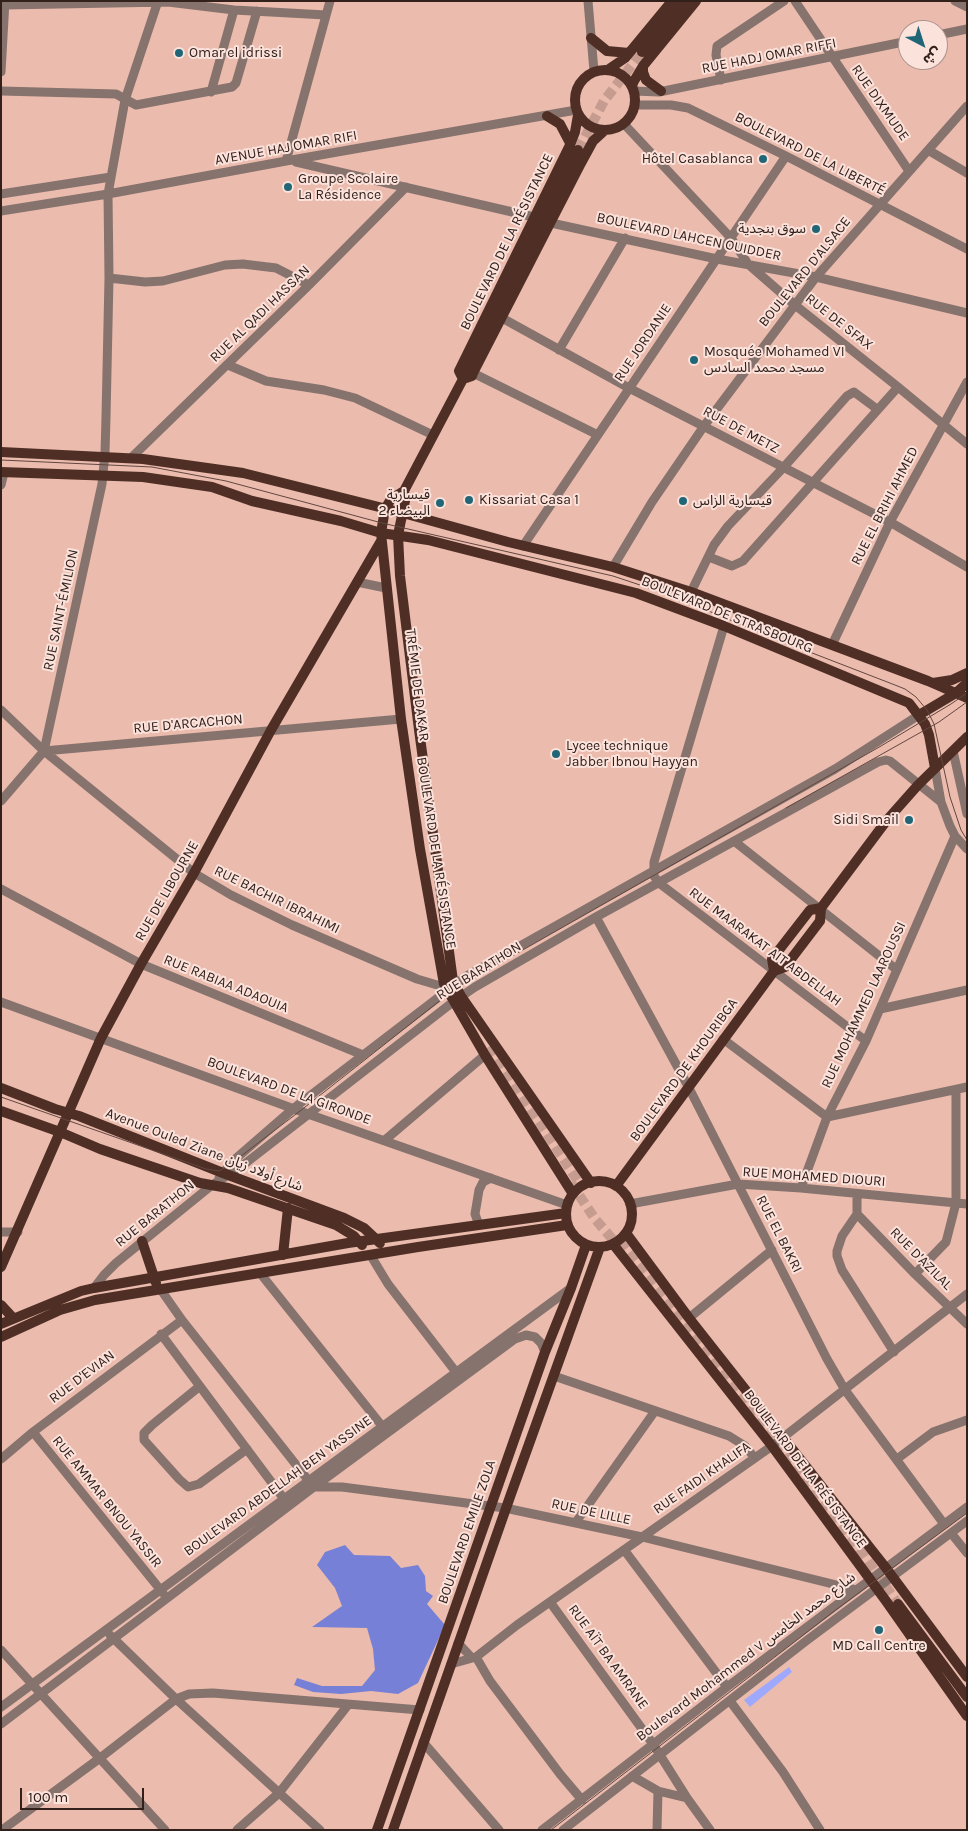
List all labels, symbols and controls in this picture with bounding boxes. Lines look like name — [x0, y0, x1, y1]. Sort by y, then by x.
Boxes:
north arrow — [898, 20, 948, 70]
street label: RUE HADJ OMAR RIFFI — [700, 35, 838, 77]
text: ش — [920, 43, 945, 69]
place label: Omar el idrissi — [189, 45, 282, 61]
marker: Omar el idrissi — [173, 47, 185, 59]
street label: RUE DIXMUDE — [848, 62, 912, 144]
street label: BOULEVARD DE LA LIBERTÉ — [732, 109, 888, 199]
street label: AVENUE HAJ OMAR RIFI — [214, 127, 358, 169]
street label: BOULEVARD DE LA RÉSISTANCE — [457, 151, 557, 333]
place label: Hôtel Casablanca — [642, 151, 753, 167]
marker: Hôtel Casablanca — [757, 153, 769, 165]
place label: Groupe Scolaire La Résidence — [298, 171, 398, 203]
marker: Groupe Scolaire La Résidence — [282, 181, 294, 193]
street label: BOULEVARD LAHCEN OUIDDER — [595, 209, 783, 265]
street label: BOULEVARD D'ALSACE — [755, 214, 855, 330]
place label: سوق بنجدية — [738, 221, 806, 237]
marker: سوق بنجدية — [810, 223, 822, 235]
street label: RUE AL QADI HASSAN — [207, 262, 313, 366]
street label: RUE DE SFAX — [802, 290, 876, 354]
street label: RUE JORDANIE — [611, 301, 675, 385]
place label: Mosquée Mohamed VI مسجد محمد السادس — [704, 344, 845, 377]
marker: Mosquée Mohamed VI مسجد محمد السادس — [688, 354, 700, 366]
street label: RUE DE METZ — [700, 403, 782, 457]
street label: RUE EL BRIHI AHMED — [848, 444, 922, 568]
place label: قيسارية البيضاء 2 — [378, 487, 430, 520]
place label: Kissariat Casa 1 — [479, 492, 579, 508]
place label: قيسارية الزاس — [693, 493, 772, 509]
marker: Kissariat Casa 1 — [463, 494, 475, 506]
marker: قيسارية الزاس — [677, 495, 689, 507]
marker: قيسارية البيضاء 2 — [434, 497, 446, 509]
street label: RUE SAINT-ÉMILION — [40, 548, 82, 672]
street label: BOULEVARD DE STRASBOURG — [639, 573, 815, 657]
street label: TRÉMIE DE DAKAR — [402, 628, 432, 742]
street label: RUE D'ARCACHON — [133, 711, 243, 737]
place label: Lycee technique Jabber Ibnou Hayyan — [566, 738, 698, 770]
marker: Lycee technique Jabber Ibnou Hayyan — [550, 748, 562, 760]
street label: BOULEVARD DE LA RÉSISTANCE — [413, 756, 459, 950]
place label: Sidi Smail — [833, 812, 899, 828]
marker: Sidi Smail — [903, 814, 915, 826]
street label: RUE DE LIBOURNE — [132, 838, 202, 944]
street label: RUE BACHIR IBRAHIMI — [211, 862, 343, 938]
street label: RUE MAARAKAT AIT ABDELLAH — [686, 884, 844, 1010]
street label: RUE MOHAMMED LAAROUSSI — [818, 919, 910, 1091]
street label: RUE BARATHON — [434, 938, 524, 1004]
street label: RUE RABIAA ADAOUIA — [161, 951, 291, 1017]
street label: BOULEVARD DE KHOURIBGA — [626, 995, 742, 1145]
street label: BOULEVARD DE LA GIRONDE — [205, 1053, 373, 1129]
street label: Avenue Ouled Ziane شارع أولاد زيان — [103, 1105, 305, 1195]
street label: RUE MOHAMED DIOURI — [742, 1164, 886, 1190]
street label: RUE BARATHON — [112, 1177, 198, 1251]
street label: RUE EL BAKRI — [752, 1193, 806, 1275]
street label: RUE D'AZILAL — [886, 1224, 956, 1294]
street label: RUE D'EVIAN — [46, 1347, 118, 1407]
street label: BOULEVARD DE LA RÉSISTANCE — [740, 1386, 870, 1552]
street label: BOULEVARD ABDELLAH BEN YASSINE — [181, 1412, 375, 1560]
street label: RUE AMMAR BNOU YASSIR — [49, 1433, 165, 1571]
street label: RUE FAIDI KHALIFA — [650, 1438, 754, 1518]
street label: BOULEVARD EMILE ZOLA — [434, 1458, 500, 1606]
street label: RUE DE LILLE — [550, 1495, 632, 1529]
street label: Boulevard Mohammed V شارع محمد الخامس — [633, 1569, 859, 1745]
street label: RUE AÏT BA AMRANE — [564, 1601, 652, 1713]
marker: MD Call Centre — [873, 1624, 885, 1636]
place label: MD Call Centre — [832, 1638, 926, 1654]
scale bar — [22, 1778, 146, 1810]
text: 100 m — [28, 1788, 68, 1806]

